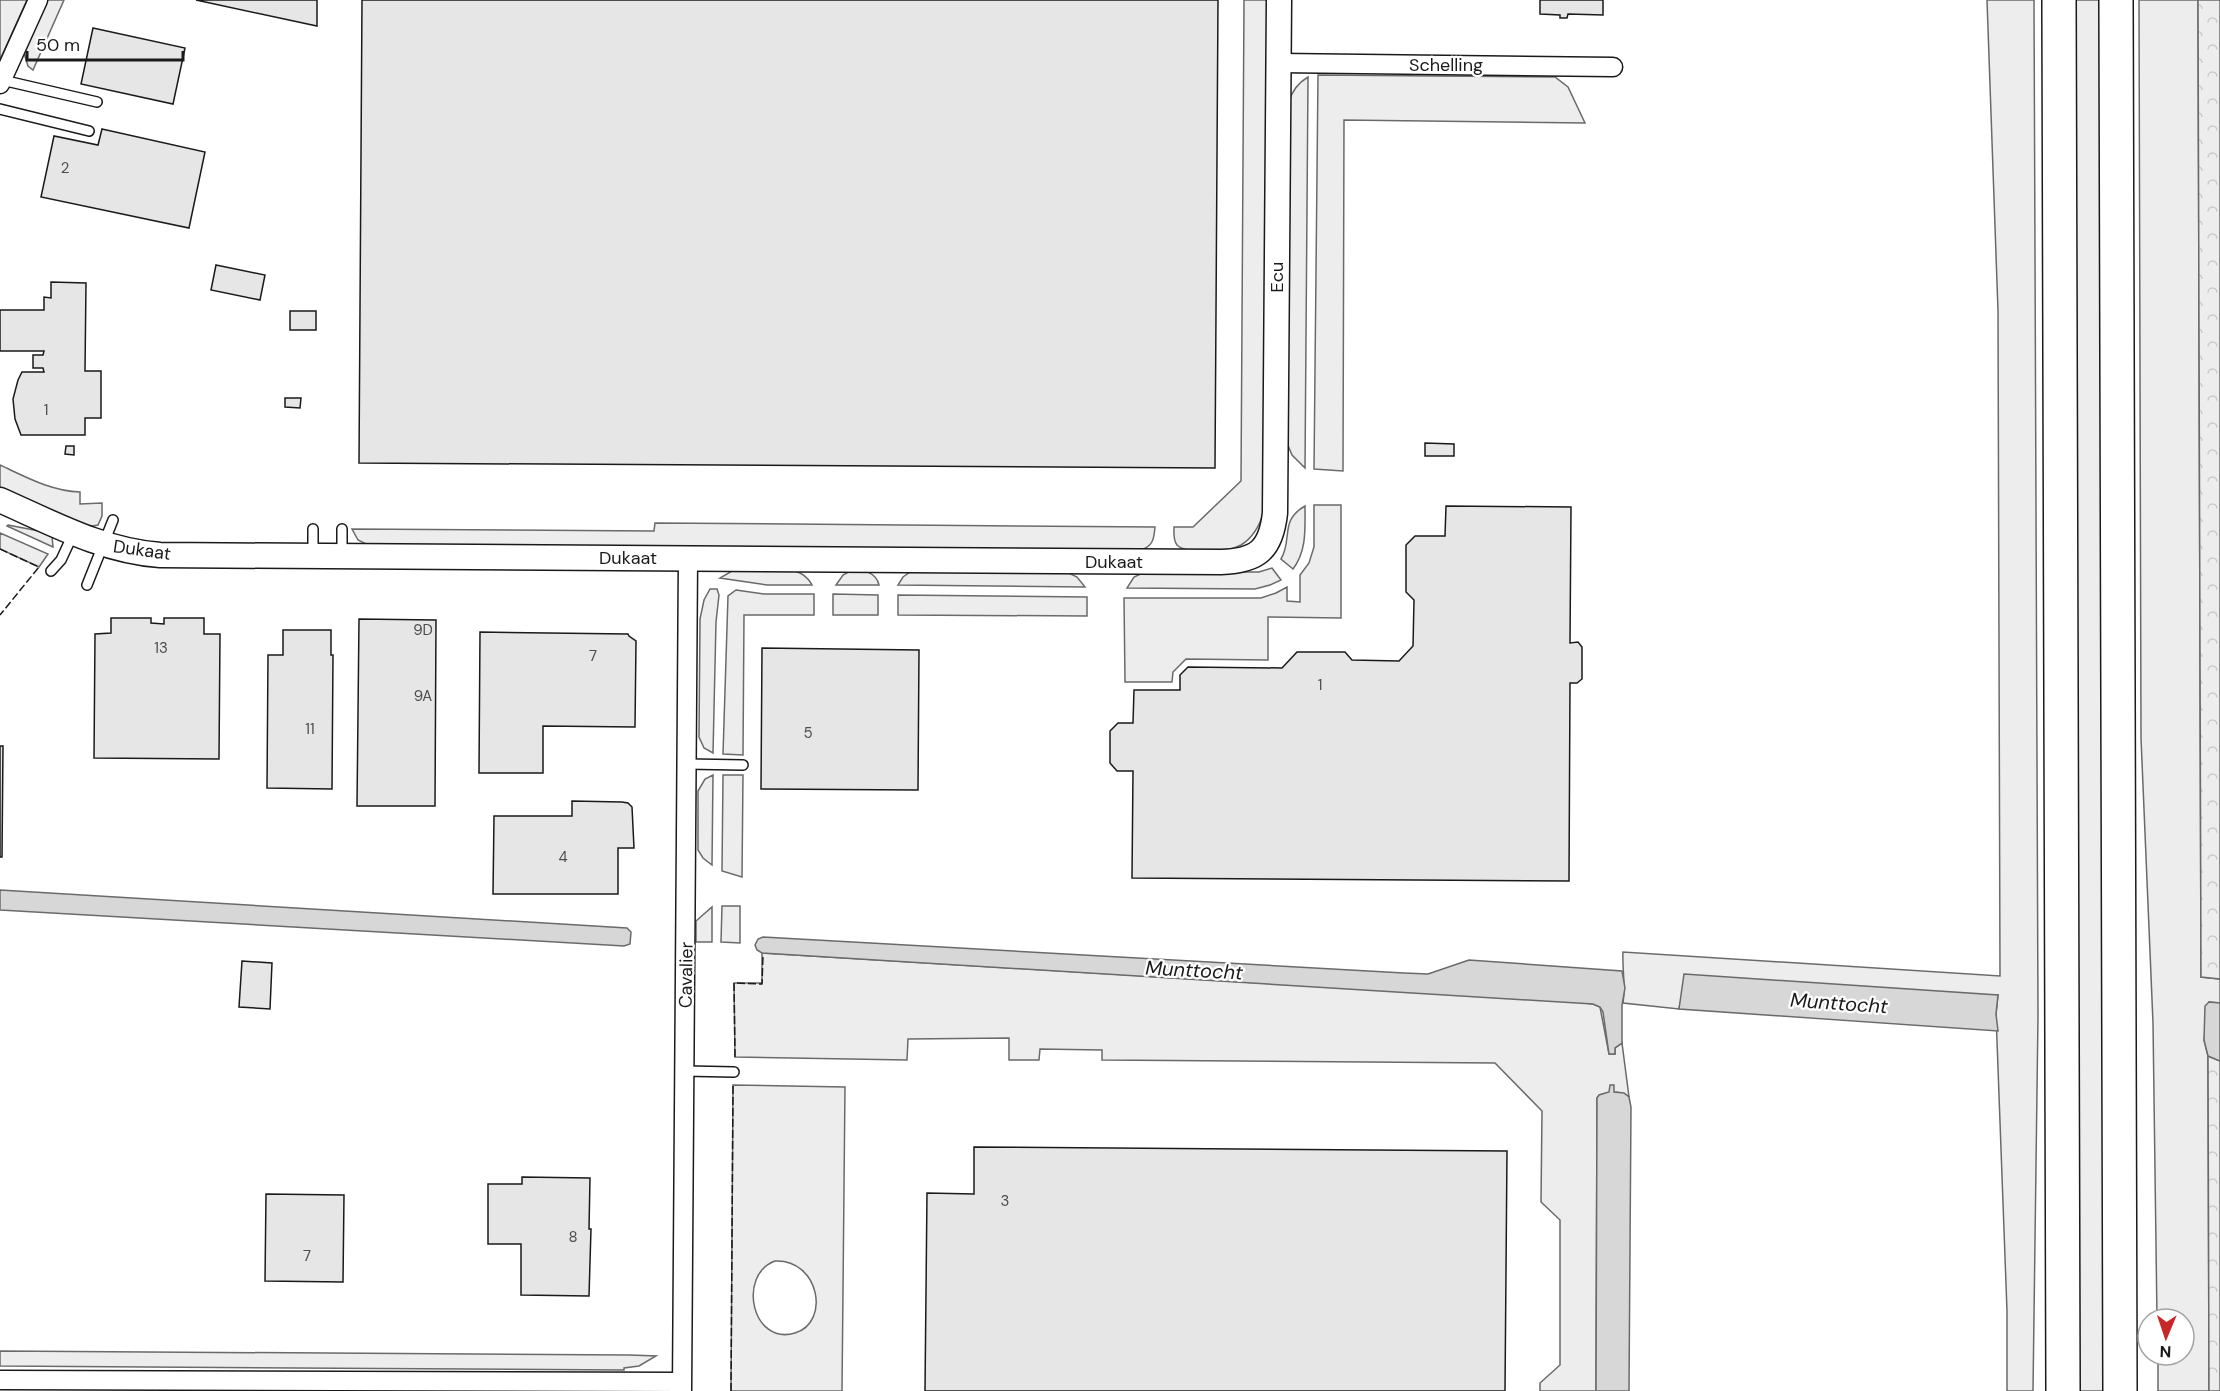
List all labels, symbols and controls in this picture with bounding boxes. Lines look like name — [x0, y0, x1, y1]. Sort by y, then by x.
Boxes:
scale bar — [27, 24, 183, 62]
text: 50 m — [36, 33, 80, 57]
street label: Schelling — [1409, 53, 1483, 77]
house number: 2 — [61, 158, 69, 178]
street label: Ecu — [1265, 262, 1289, 292]
house number: 1 — [44, 400, 48, 420]
street label: Dukaat — [112, 534, 172, 566]
street label: Dukaat — [599, 546, 657, 570]
street label: Dukaat — [1085, 550, 1143, 574]
house number: 9D — [413, 620, 433, 640]
house number: 13 — [154, 638, 168, 658]
house number: 7 — [589, 646, 597, 666]
house number: 1 — [1318, 675, 1322, 695]
house number: 9A — [414, 686, 432, 706]
house number: 11 — [305, 719, 315, 739]
house number: 5 — [803, 723, 813, 743]
house number: 4 — [558, 847, 568, 867]
street label: Cavalier — [673, 941, 699, 1008]
water label: Munttocht — [1145, 954, 1244, 986]
water label: Munttocht — [1789, 987, 1889, 1019]
house number: 3 — [1001, 1191, 1009, 1211]
house number: 8 — [568, 1227, 578, 1247]
house number: 7 — [303, 1246, 311, 1266]
north arrow — [2136, 1307, 2196, 1367]
text: N — [2159, 1341, 2172, 1362]

